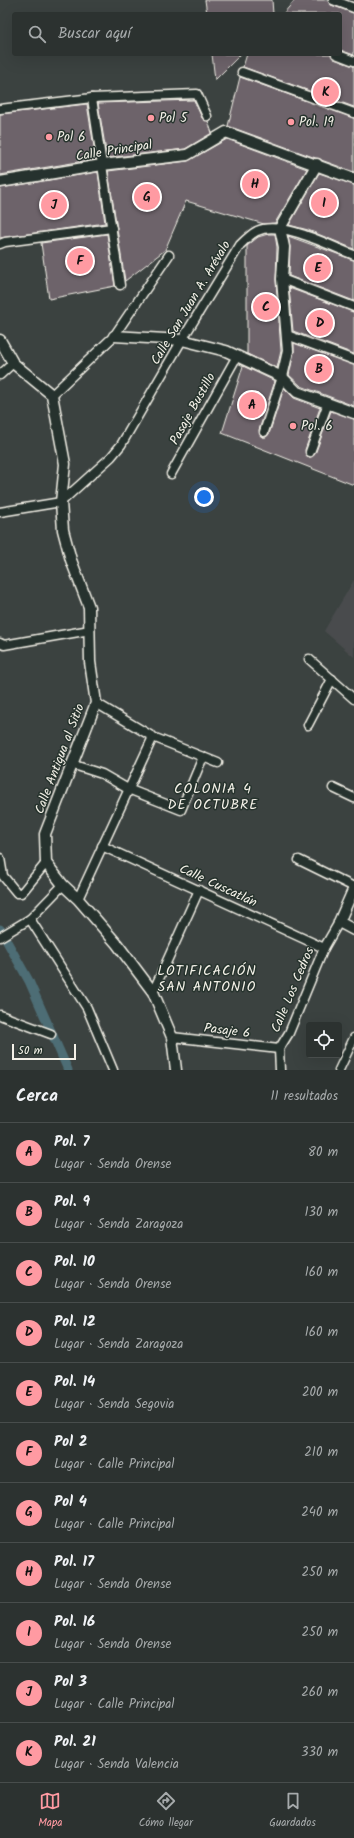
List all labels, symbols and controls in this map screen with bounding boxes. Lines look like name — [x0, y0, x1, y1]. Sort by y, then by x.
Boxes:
search box — [12, 12, 342, 56]
text: Buscar aquí — [58, 22, 131, 46]
icon: search — [26, 23, 48, 45]
pin: K — [313, 77, 339, 107]
place label: Pol 5 — [159, 108, 188, 129]
place label: Pol. 19 — [299, 112, 335, 133]
marker: Pol 5 — [146, 113, 156, 123]
marker: Pol. 19 — [286, 117, 296, 127]
place label: Pol 6 — [57, 127, 86, 148]
marker: Pol 6 — [44, 132, 54, 142]
street label: Calle Principal — [74, 135, 154, 167]
pin: H — [242, 169, 268, 199]
pin: G — [134, 182, 160, 212]
pin: I — [311, 188, 337, 218]
pin: J — [41, 190, 67, 220]
street label: Calle San Juan A. Arévalo — [145, 237, 237, 369]
pin: F — [67, 246, 93, 276]
pin: E — [305, 253, 331, 283]
pin: C — [253, 292, 279, 322]
pin: D — [307, 308, 333, 338]
pin: B — [306, 354, 332, 384]
street label: Pasaje Bustillo — [165, 369, 222, 449]
pin: A — [239, 390, 265, 420]
place label: Pol. 6 — [301, 416, 333, 437]
marker: Pol. 6 — [288, 421, 298, 431]
your location — [194, 487, 214, 507]
street label: Calle Antigua al Sitio — [29, 701, 91, 817]
district label: COLONIA 4 DE OCTUBRE — [168, 778, 258, 816]
street label: Calle Cuscatlán — [175, 859, 261, 913]
street label: Calle Los Cedros — [266, 944, 321, 1036]
district label: LOTIFICACIÓN SAN ANTONIO — [157, 960, 257, 998]
street label: Pasaje 6 — [203, 1018, 251, 1044]
map controls — [306, 1022, 342, 1058]
button: locate — [306, 1022, 342, 1058]
scale bar — [12, 1042, 76, 1061]
text: 50 m — [18, 1042, 43, 1060]
text: Cerca — [16, 1083, 58, 1110]
text: 11 resultados — [270, 1086, 338, 1107]
text: Pol. 7 — [54, 1130, 89, 1154]
text: A — [25, 1142, 33, 1163]
text: 80 m — [308, 1142, 338, 1163]
text: Lugar · Senda Orense — [54, 1154, 171, 1175]
text: Pol. 9 — [54, 1190, 90, 1214]
text: B — [25, 1202, 33, 1223]
text: 130 m — [304, 1202, 338, 1223]
text: Lugar · Senda Zaragoza — [54, 1214, 183, 1235]
text: Pol. 10 — [54, 1250, 95, 1274]
text: C — [25, 1262, 33, 1283]
text: 160 m — [305, 1262, 338, 1283]
text: Lugar · Senda Orense — [54, 1274, 171, 1295]
text: Pol. 12 — [54, 1310, 96, 1334]
text: D — [25, 1322, 33, 1343]
text: 160 m — [305, 1322, 338, 1343]
text: Lugar · Senda Zaragoza — [54, 1334, 183, 1355]
text: Pol. 14 — [54, 1370, 95, 1394]
text: E — [25, 1382, 33, 1403]
text: 200 m — [302, 1382, 338, 1403]
text: Lugar · Senda Segovia — [54, 1394, 174, 1415]
text: Pol 2 — [54, 1430, 88, 1454]
text: F — [25, 1442, 33, 1463]
text: 210 m — [304, 1442, 338, 1463]
text: Lugar · Calle Principal — [54, 1454, 175, 1475]
text: Pol 4 — [54, 1490, 87, 1514]
text: G — [25, 1502, 33, 1523]
text: 240 m — [301, 1502, 338, 1523]
text: Lugar · Calle Principal — [54, 1514, 175, 1535]
text: Pol. 17 — [54, 1550, 94, 1574]
text: H — [25, 1562, 33, 1583]
text: 250 m — [301, 1562, 338, 1583]
text: Lugar · Senda Orense — [54, 1574, 171, 1595]
text: Pol. 16 — [54, 1610, 95, 1634]
text: I — [27, 1622, 31, 1643]
text: 250 m — [301, 1622, 338, 1643]
text: Lugar · Senda Orense — [54, 1634, 171, 1655]
text: Pol 3 — [54, 1670, 87, 1694]
text: J — [26, 1682, 32, 1703]
text: 260 m — [301, 1682, 338, 1703]
text: Lugar · Calle Principal — [54, 1694, 175, 1715]
text: Pol. 21 — [54, 1730, 96, 1754]
text: K — [25, 1742, 33, 1763]
text: 330 m — [301, 1742, 338, 1763]
text: Lugar · Senda Valencia — [54, 1754, 179, 1775]
tab: Mapa — [38, 1790, 62, 1832]
tab: Cómo llegar — [139, 1790, 193, 1832]
tab: Guardados — [269, 1790, 316, 1832]

